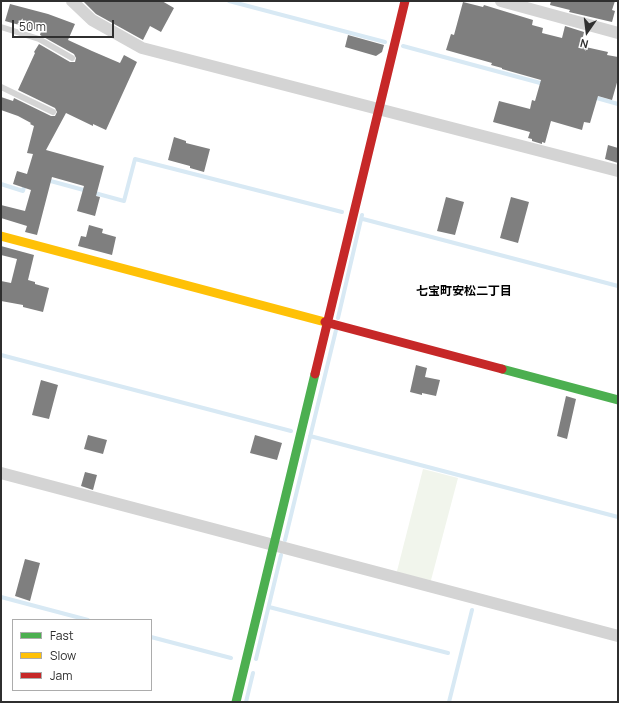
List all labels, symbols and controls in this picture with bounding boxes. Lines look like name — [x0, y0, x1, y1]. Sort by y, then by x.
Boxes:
scale bar — [14, 12, 116, 38]
north arrow — [567, 12, 607, 52]
text: 50 m — [19, 18, 46, 35]
text: N — [578, 36, 590, 52]
district label: 七宝町安松二丁目 — [416, 285, 512, 299]
legend — [12, 619, 152, 691]
text: Fast — [50, 627, 74, 644]
text: Slow — [50, 647, 76, 664]
text: Jam — [50, 667, 72, 684]

